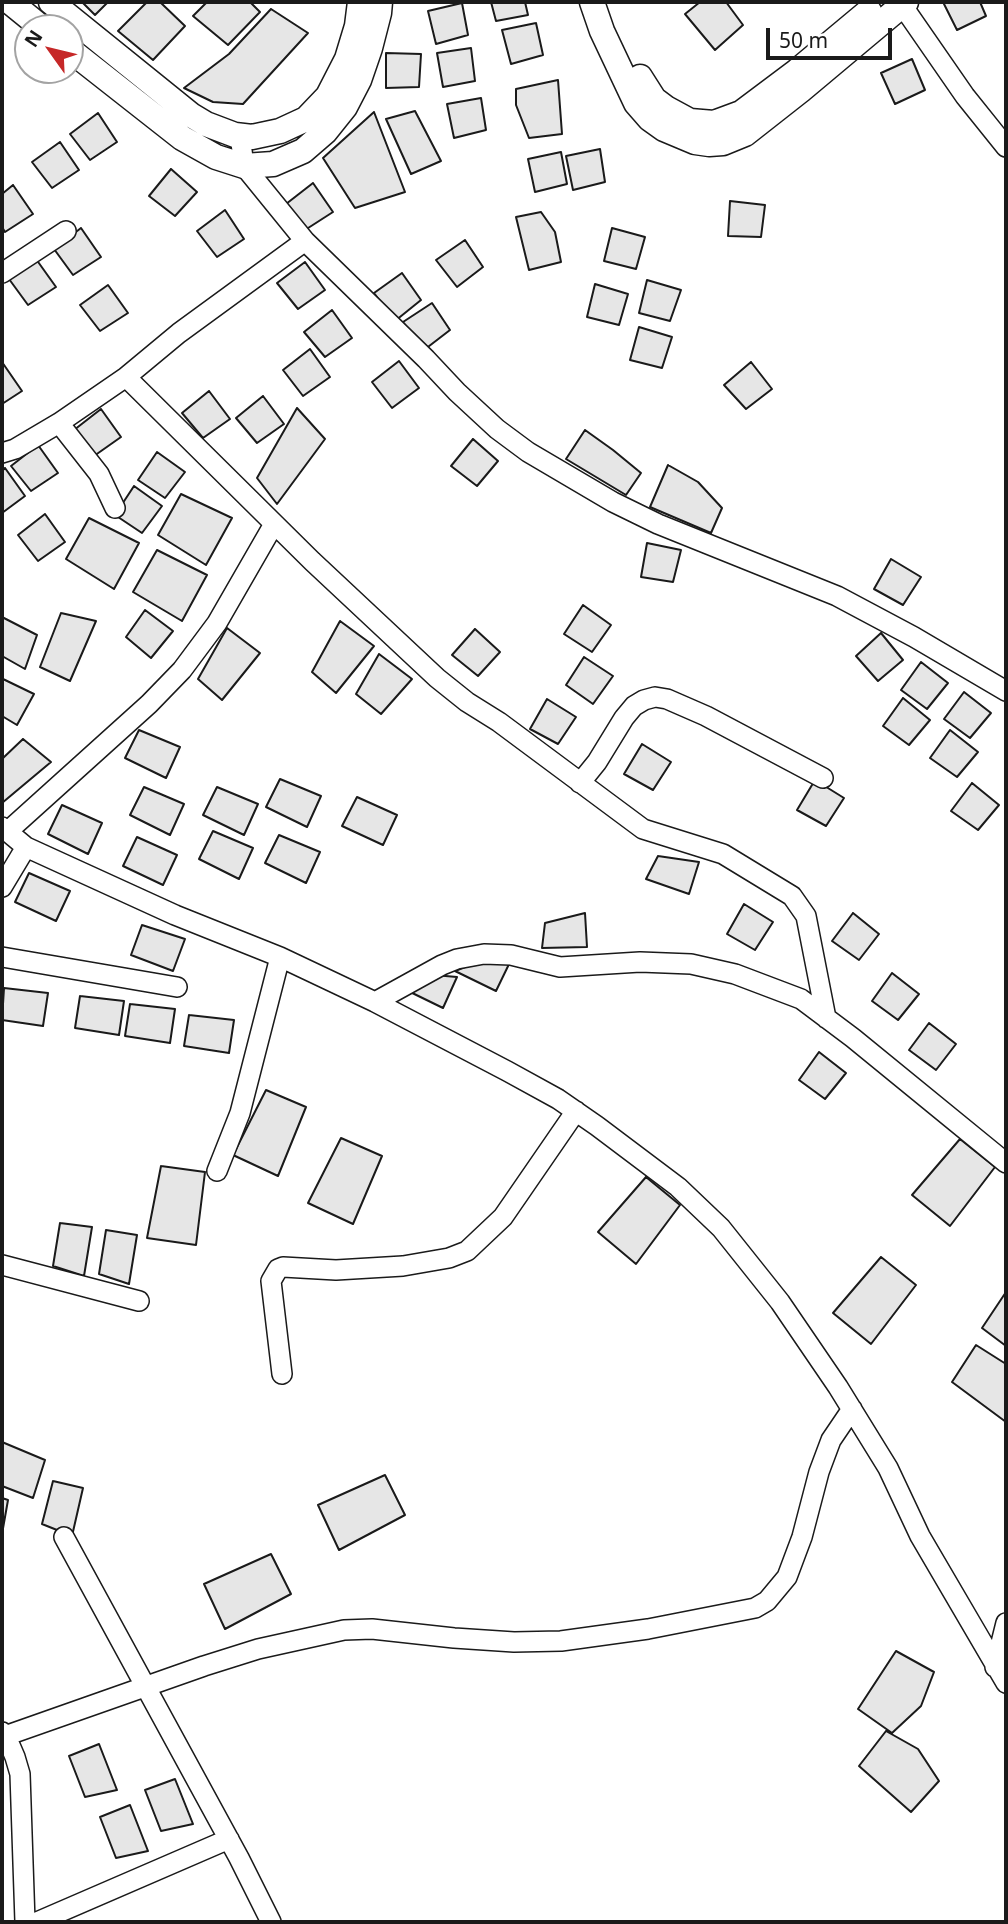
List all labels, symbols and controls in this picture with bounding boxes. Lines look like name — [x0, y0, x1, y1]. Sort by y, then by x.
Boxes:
north arrow — [14, 14, 84, 84]
scale bar — [770, 14, 896, 58]
text: N — [18, 25, 48, 52]
text: 50 m — [779, 26, 828, 54]

